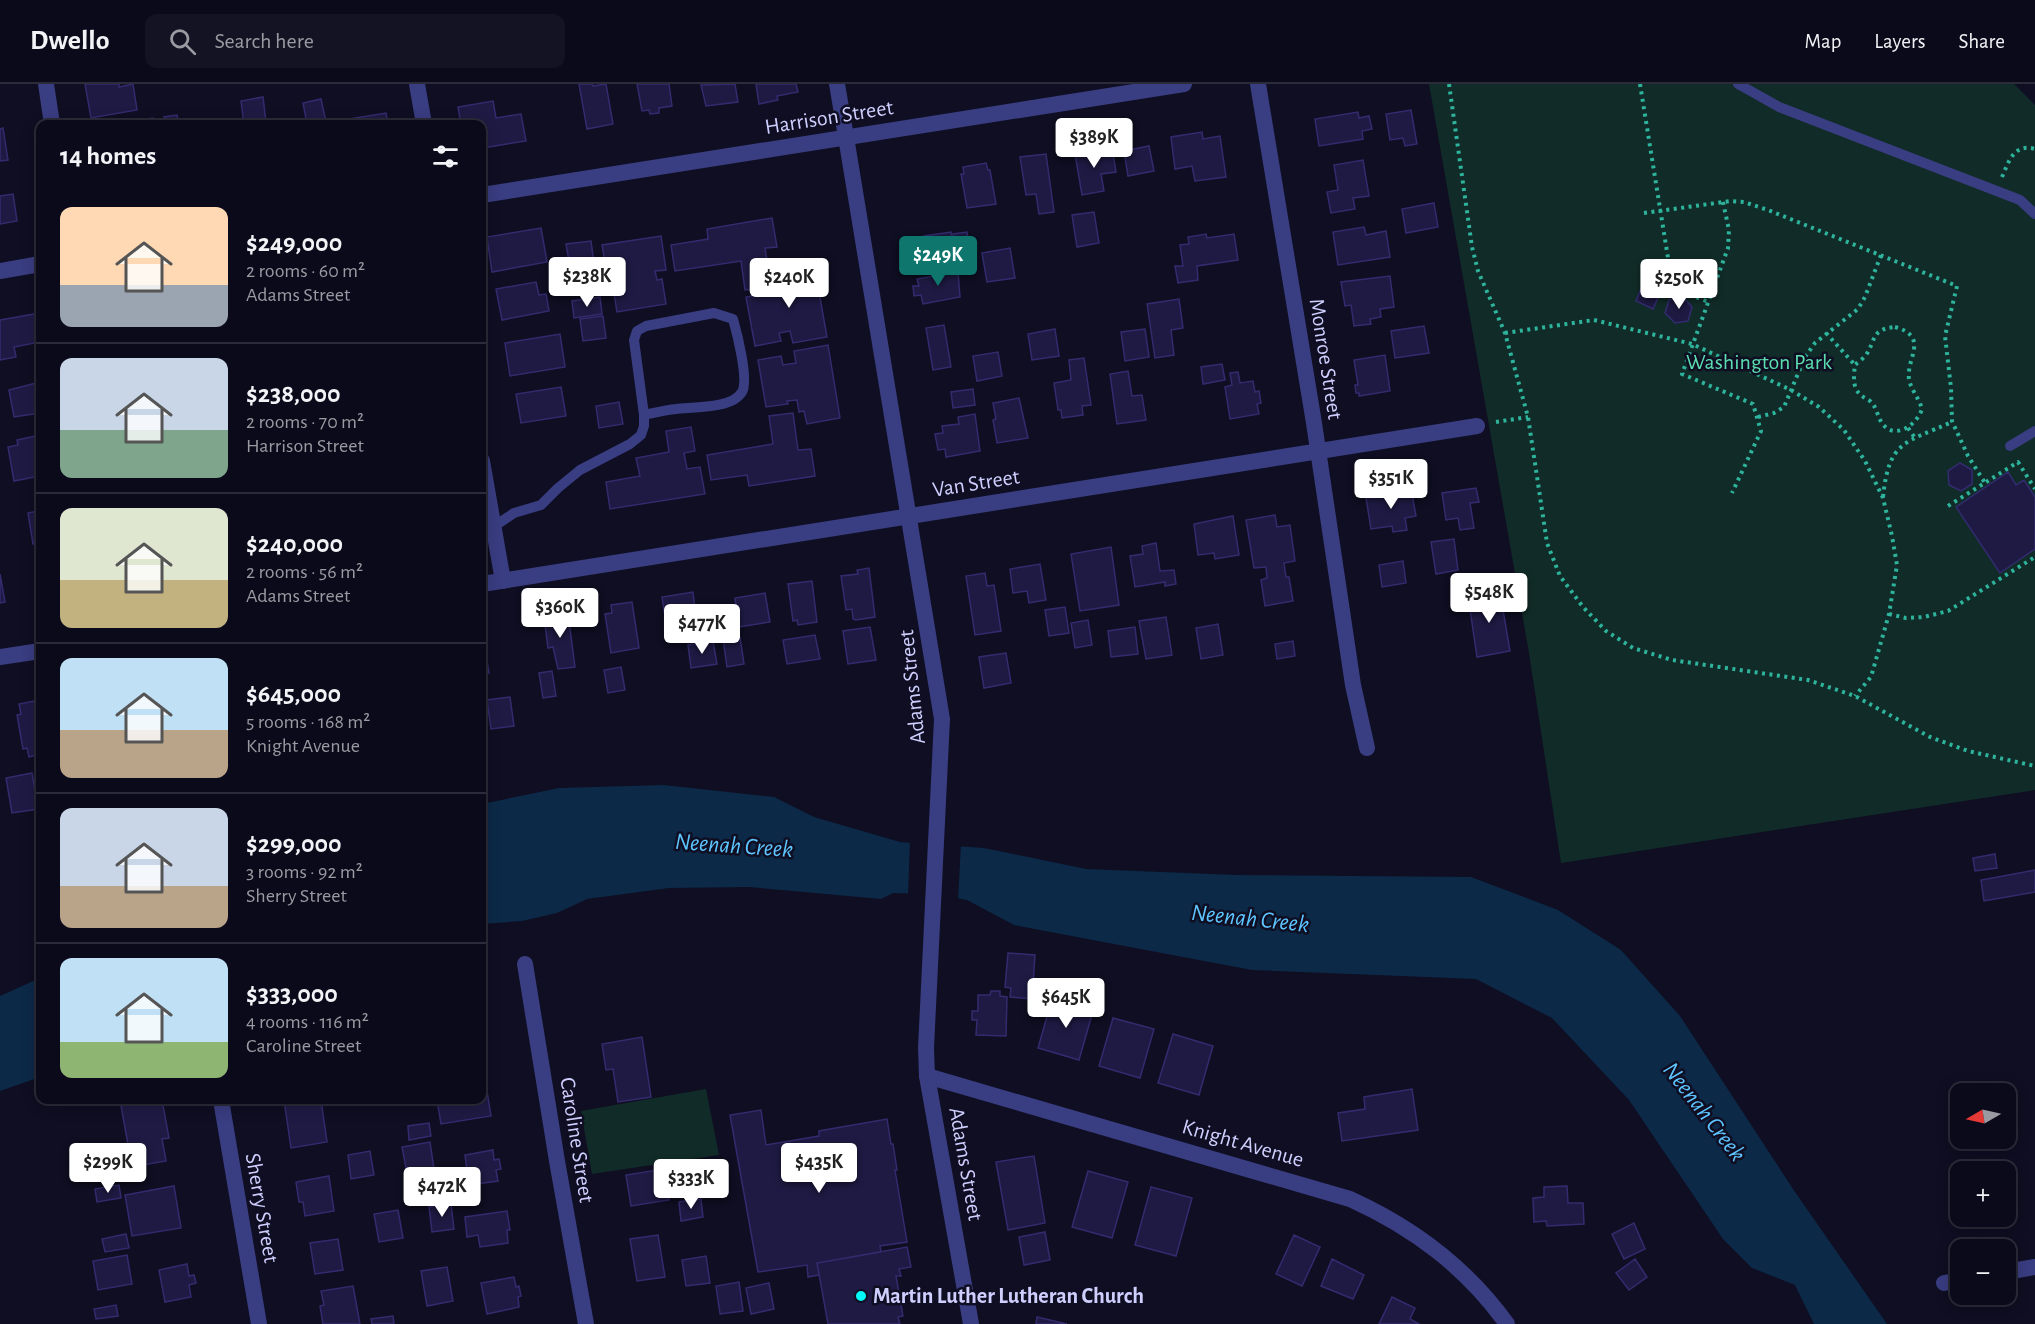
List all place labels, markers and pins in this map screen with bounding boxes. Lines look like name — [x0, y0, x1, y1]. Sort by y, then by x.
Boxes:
pin: $389K — [1052, 118, 1136, 169]
pin: $249K — [896, 236, 980, 287]
pin: $238K — [545, 257, 629, 308]
pin: $240K — [747, 258, 831, 309]
pin: $250K — [1637, 259, 1721, 310]
pin: $351K — [1349, 459, 1433, 510]
pin: $548K — [1447, 573, 1531, 624]
pin: $360K — [518, 588, 602, 639]
pin: $477K — [660, 604, 744, 655]
pin: $645K — [1024, 978, 1108, 1029]
pin: $299K — [66, 1143, 150, 1194]
pin: $435K — [777, 1143, 861, 1194]
pin: $333K — [649, 1159, 733, 1210]
pin: $472K — [400, 1167, 484, 1218]
place label: Martin Luther Lutheran Church — [873, 1285, 1144, 1307]
marker: Martin Luther Lutheran Church — [854, 1289, 868, 1303]

